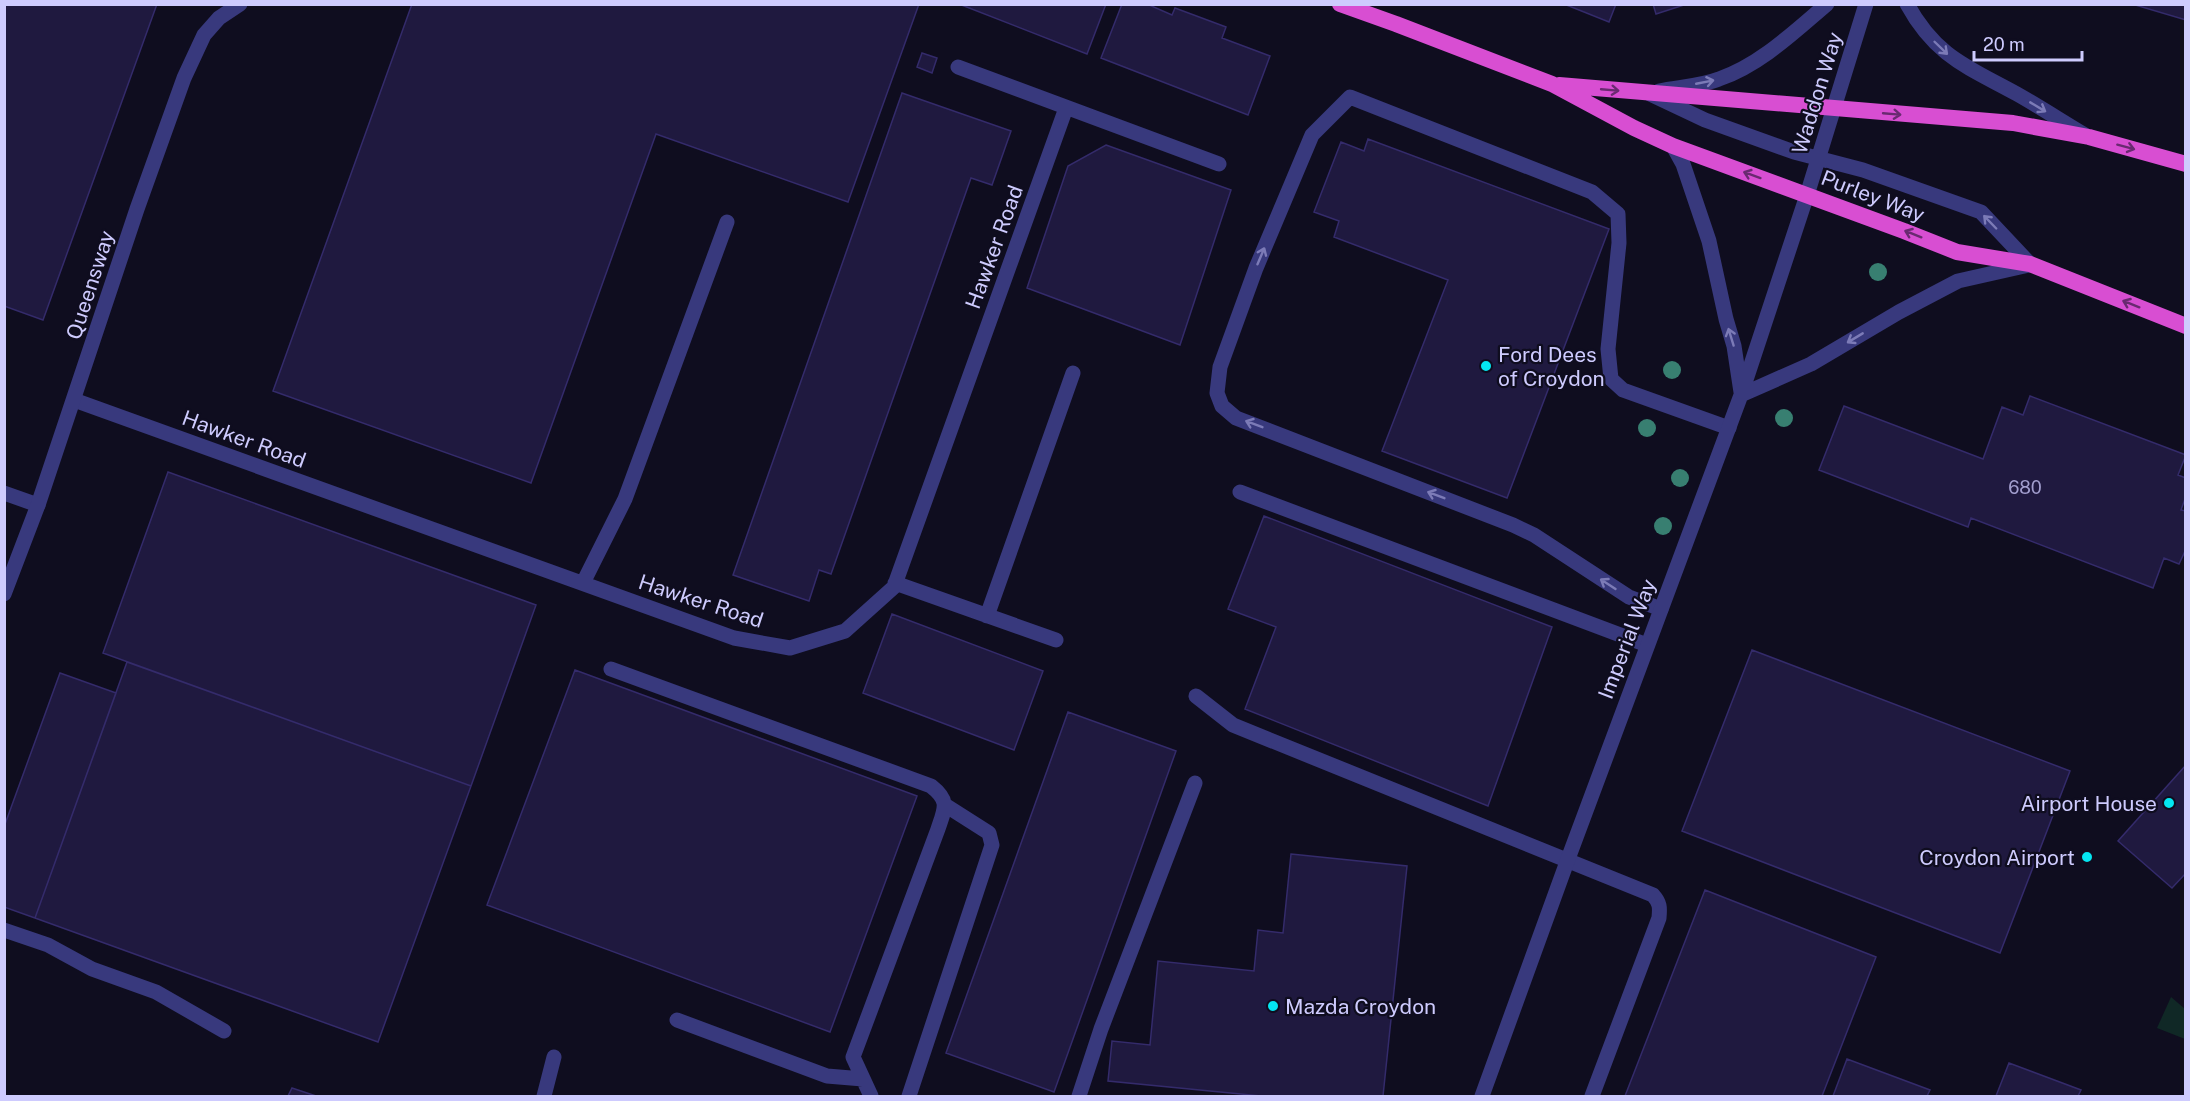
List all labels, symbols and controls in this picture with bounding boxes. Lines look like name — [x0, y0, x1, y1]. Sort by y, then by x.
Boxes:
scale bar — [1974, 24, 2082, 62]
street label: Waddon Way — [1787, 29, 1847, 157]
text: 20 m — [1983, 34, 2025, 55]
one-way arrow — [1934, 41, 1948, 56]
one-way arrow — [1695, 76, 1714, 87]
one-way arrow — [1600, 84, 1620, 95]
one-way arrow — [2029, 102, 2046, 114]
one-way arrow — [1881, 109, 1901, 120]
one-way arrow — [2116, 142, 2135, 153]
street label: Purley Way — [1818, 165, 1928, 227]
one-way arrow — [1743, 168, 1762, 179]
street label: Hawker Road — [960, 182, 1028, 312]
one-way arrow — [1983, 214, 1997, 229]
street label: Queensway — [61, 227, 119, 343]
one-way arrow — [1905, 228, 1923, 239]
one-way arrow — [1256, 248, 1267, 266]
one-way arrow — [2122, 298, 2141, 309]
one-way arrow — [1725, 328, 1736, 347]
one-way arrow — [1847, 333, 1864, 345]
place label: Ford Dees of Croydon — [1498, 342, 1605, 391]
marker: Ford Dees of Croydon — [1479, 359, 1493, 373]
street label: Hawker Road — [179, 405, 309, 473]
one-way arrow — [1245, 418, 1264, 429]
house number: 680 — [2008, 477, 2042, 498]
one-way arrow — [1427, 489, 1446, 500]
street label: Hawker Road — [635, 569, 767, 633]
street label: Imperial Way — [1593, 576, 1661, 702]
one-way arrow — [1600, 577, 1617, 590]
place label: Airport House — [2020, 791, 2157, 816]
marker: Airport House — [2162, 796, 2176, 810]
place label: Croydon Airport — [1919, 845, 2075, 870]
marker: Croydon Airport — [2080, 850, 2094, 864]
place label: Mazda Croydon — [1285, 994, 1436, 1019]
marker: Mazda Croydon — [1266, 999, 1280, 1013]

